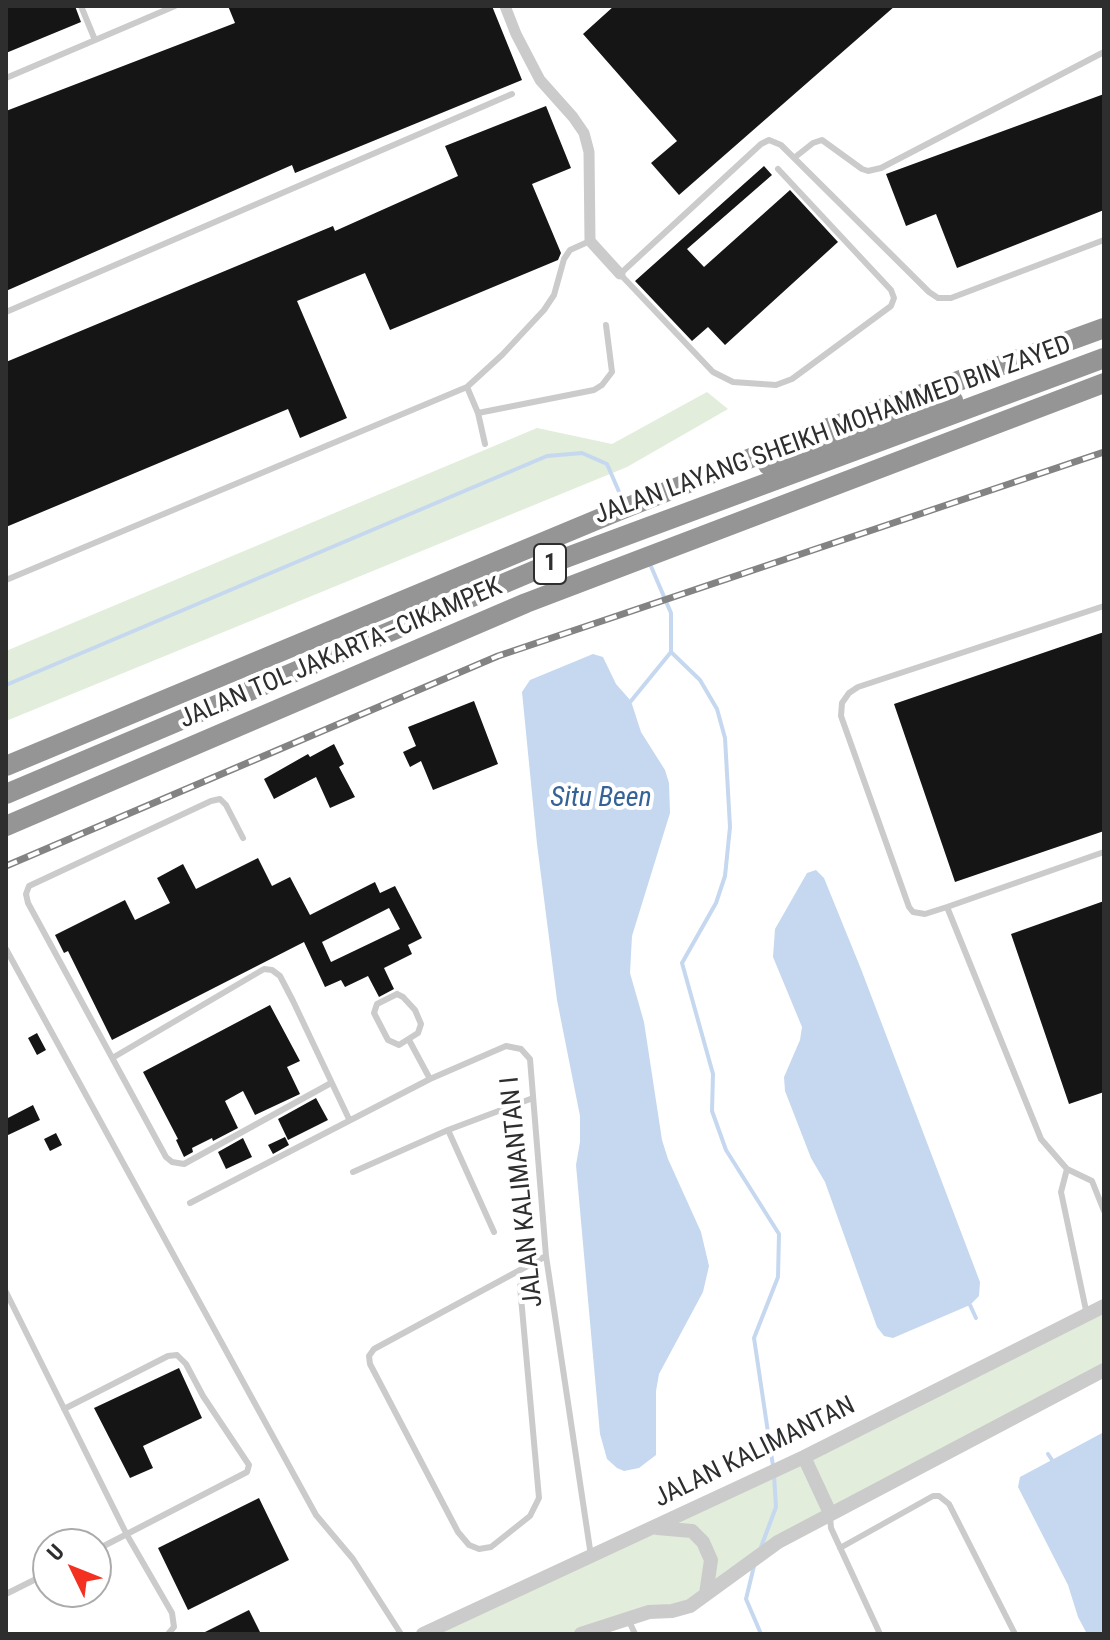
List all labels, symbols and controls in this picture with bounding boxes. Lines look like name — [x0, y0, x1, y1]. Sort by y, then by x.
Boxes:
street label: JALAN LAYANG SHEIKH MOHAMMED BIN ZAYED — [590, 330, 1076, 532]
road number: 1 — [534, 544, 566, 584]
street label: JALAN TOL JAKARTA–CIKAMPEK — [175, 572, 507, 736]
water label: Situ Been — [550, 782, 652, 816]
street label: JALAN KALIMANTAN I — [495, 1075, 551, 1309]
street label: JALAN KALIMANTAN — [650, 1391, 860, 1515]
north arrow — [32, 1528, 112, 1608]
text: U — [42, 1540, 69, 1566]

